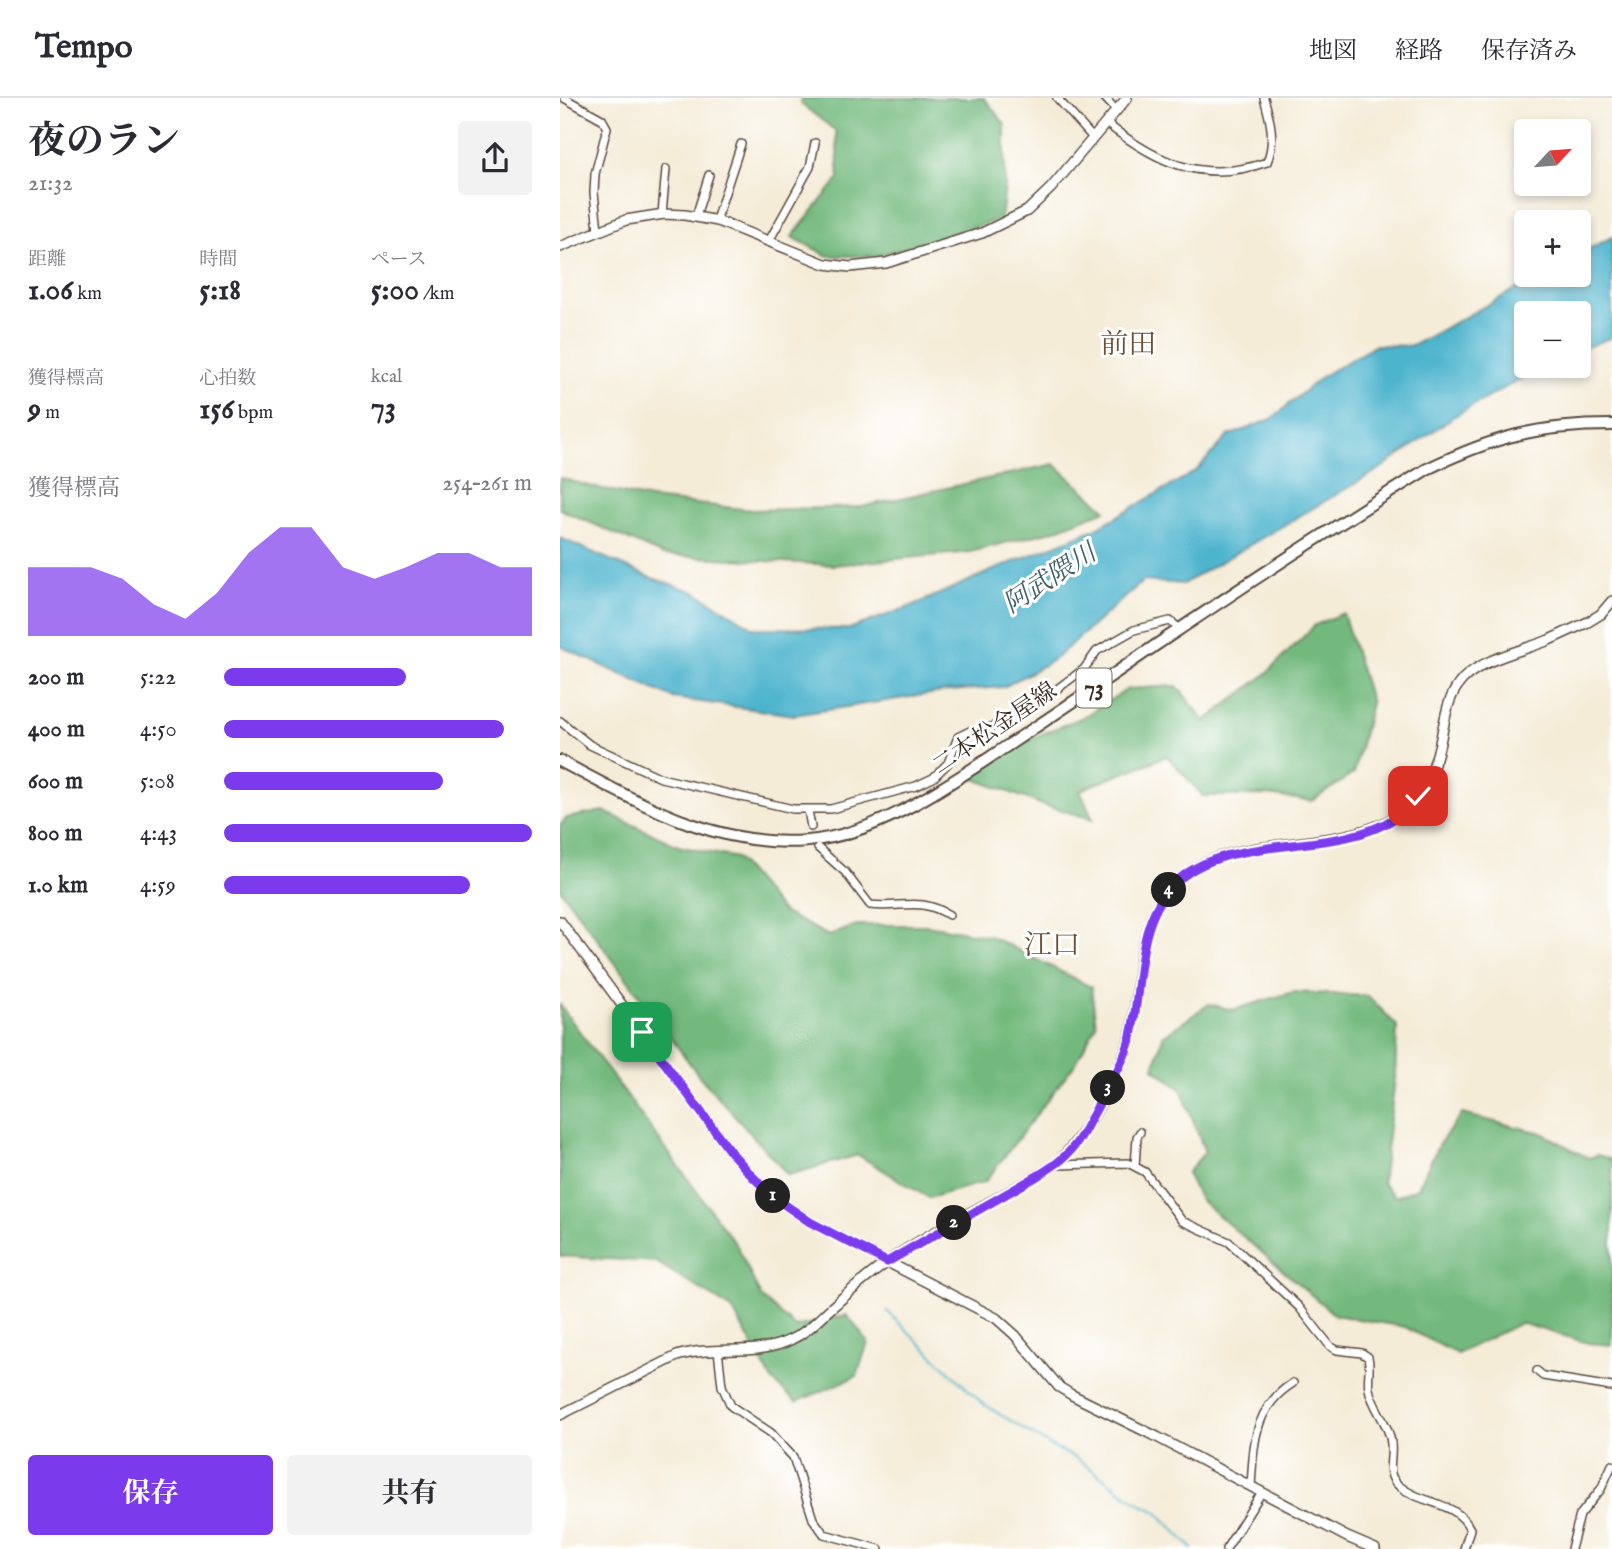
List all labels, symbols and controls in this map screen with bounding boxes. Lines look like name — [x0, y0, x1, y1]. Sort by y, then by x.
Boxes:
text: Tempo — [35, 27, 133, 69]
text: 地図 — [1309, 36, 1357, 67]
text: 経路 — [1395, 36, 1443, 67]
text: 保存済み — [1481, 36, 1577, 67]
text: 夜のラン — [28, 119, 180, 167]
north arrow — [1514, 119, 1591, 196]
map controls — [1514, 119, 1591, 378]
button: share — [458, 121, 532, 195]
text: 21:32 — [28, 169, 73, 198]
button: + — [1514, 210, 1591, 287]
text: 距離 — [28, 248, 66, 272]
text: 時間 — [199, 248, 237, 272]
text: ペース — [371, 248, 427, 272]
text: 1.06 — [28, 272, 73, 310]
text: 5:18 — [199, 272, 241, 310]
text: 5:00 — [371, 272, 419, 310]
text: km — [73, 282, 102, 306]
text: /km — [419, 282, 454, 306]
button: − — [1514, 301, 1591, 378]
district label: 前田 — [1100, 328, 1156, 363]
text: kcal — [371, 365, 402, 389]
text: 獲得標高 — [28, 367, 104, 391]
text: 心拍数 — [199, 367, 256, 391]
text: 73 — [371, 389, 396, 427]
text: 9 — [28, 391, 41, 429]
text: 156 — [199, 391, 234, 429]
text: m — [41, 401, 60, 425]
text: bpm — [234, 401, 273, 425]
text: 254–261 m — [442, 469, 532, 498]
text: 獲得標高 — [28, 474, 120, 503]
water label: 阿武隈川 — [997, 535, 1105, 621]
text: 200 m — [28, 663, 84, 692]
text: 5:22 — [140, 663, 176, 692]
road number: 73 — [1076, 668, 1112, 708]
street label: 二本松金屋線 — [927, 676, 1063, 782]
text: 400 m — [28, 715, 85, 744]
text: 4:50 — [140, 715, 177, 744]
pin — [1388, 766, 1448, 826]
text: 600 m — [28, 767, 83, 796]
text: 5:08 — [140, 767, 175, 796]
icon: check — [1399, 777, 1437, 815]
text: 800 m — [28, 819, 82, 848]
text: 4:43 — [140, 819, 177, 848]
text: 1.0 km — [28, 871, 88, 900]
text: 4:59 — [140, 871, 176, 900]
pin: 4 — [1152, 872, 1186, 908]
text: 4 — [1164, 877, 1173, 901]
district label: 江口 — [1024, 929, 1080, 964]
pin — [612, 1002, 672, 1062]
icon: arrive — [623, 1013, 661, 1051]
pin: 3 — [1090, 1070, 1126, 1105]
text: 3 — [1104, 1075, 1111, 1099]
pin: 1 — [756, 1178, 790, 1214]
text: 1 — [769, 1183, 776, 1207]
pin: 2 — [936, 1206, 972, 1240]
text: 2 — [949, 1210, 958, 1234]
button: 保存 — [28, 1455, 273, 1535]
button: 共有 — [287, 1455, 532, 1535]

